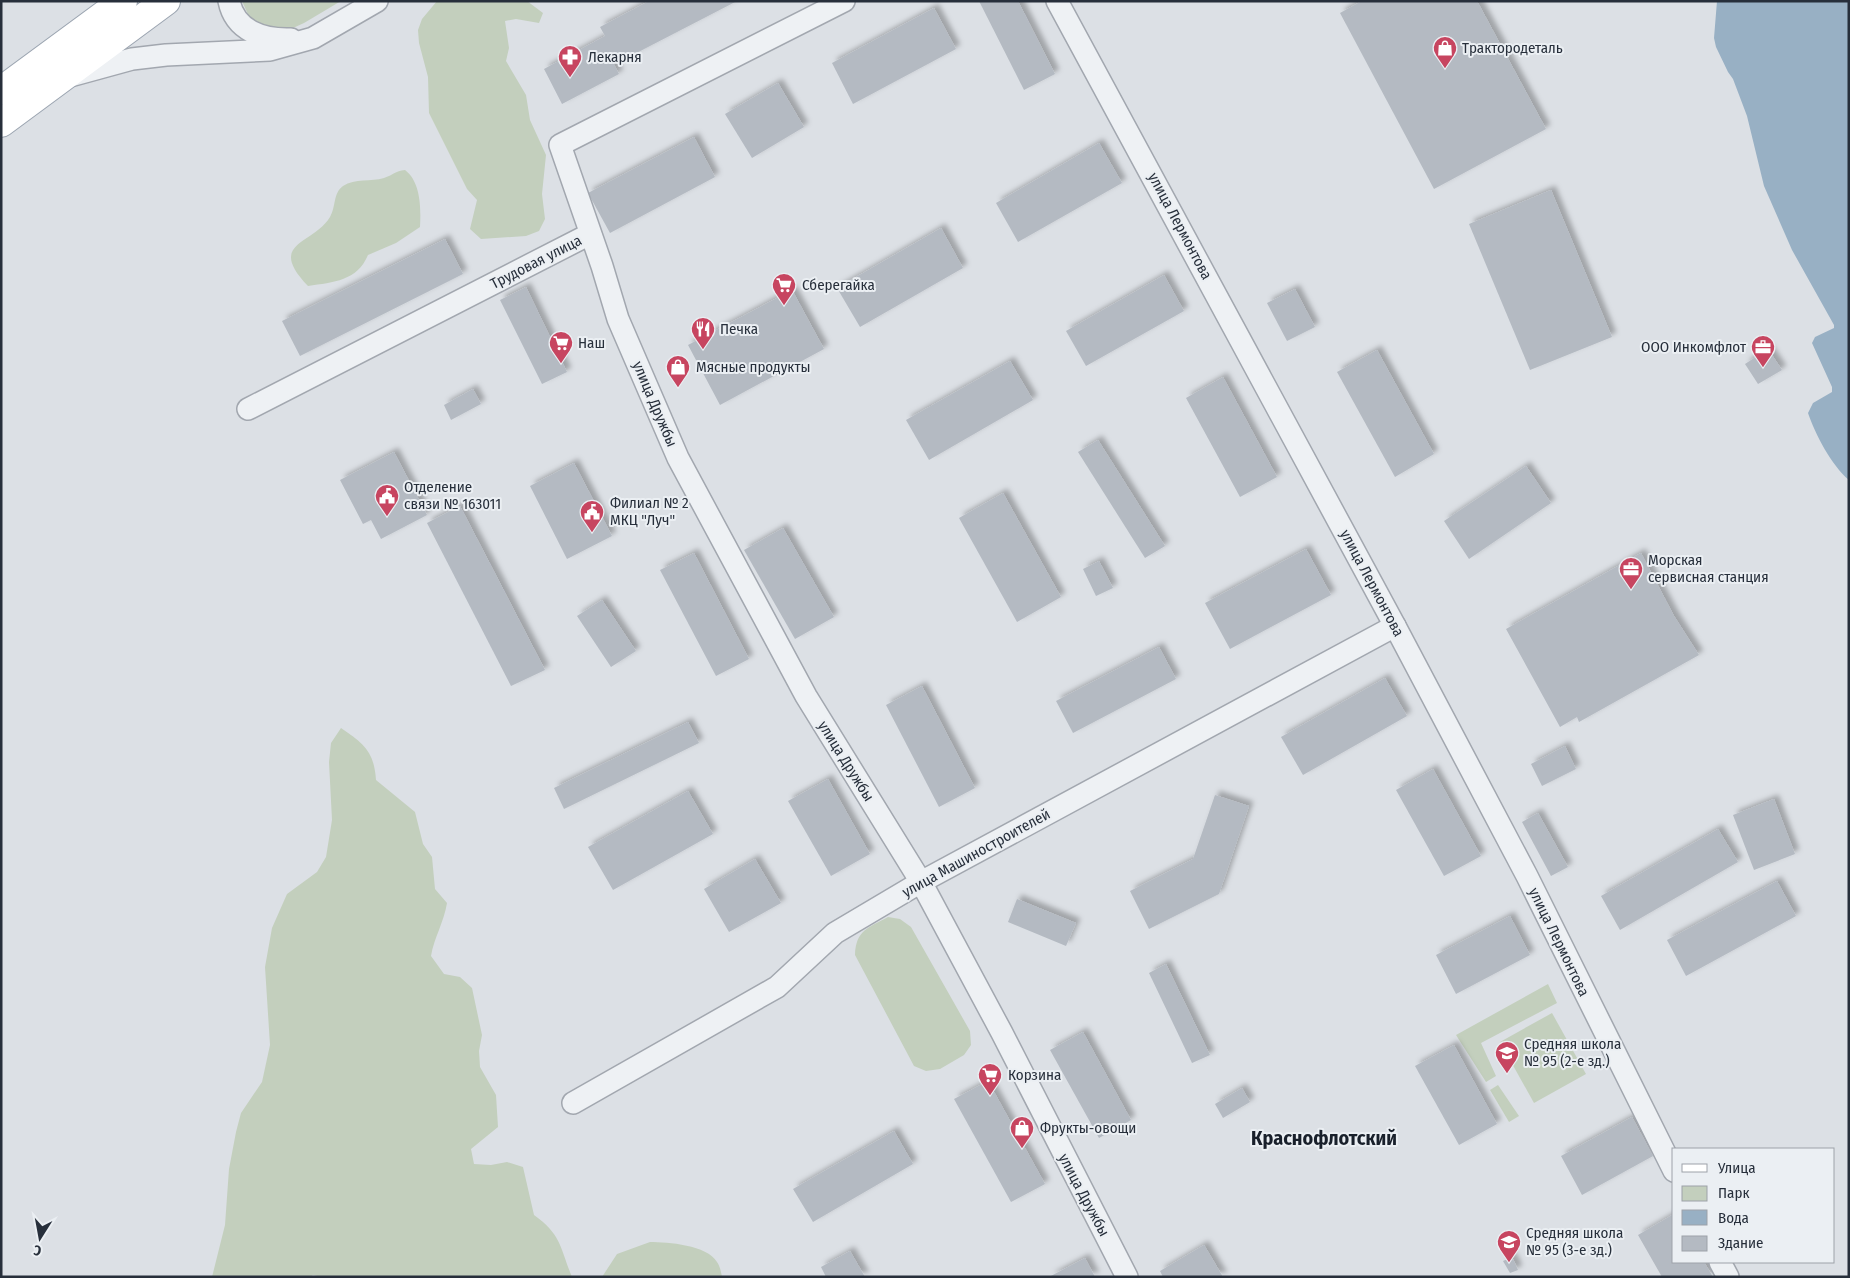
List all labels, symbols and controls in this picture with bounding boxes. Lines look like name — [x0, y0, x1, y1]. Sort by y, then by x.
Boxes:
shop icon: Трактородеталь — [1432, 35, 1458, 69]
place label: Трактородеталь — [1462, 39, 1563, 57]
pharmacy icon: Лекарня — [557, 44, 583, 78]
place label: Лекарня — [588, 48, 642, 66]
street label: улица Лермонтова — [1144, 169, 1216, 283]
street label: Трудовая улица — [487, 231, 585, 293]
supermarket icon: Сберегайка — [771, 272, 797, 306]
place label: Сберегайка — [802, 276, 875, 294]
restaurant icon: Печка — [690, 316, 716, 350]
place label: Печка — [720, 320, 758, 338]
supermarket icon: Наш — [548, 330, 574, 364]
place label: Наш — [578, 334, 605, 352]
office icon: ООО Инкомфлот — [1750, 334, 1776, 368]
place label: ООО Инкомфлот — [1641, 338, 1747, 356]
shop icon: Мясные продукты — [665, 354, 691, 388]
street label: улица Дружбы — [629, 358, 681, 450]
place label: Мясные продукты — [696, 358, 810, 376]
place label: Отделение связи № 163011 — [404, 478, 501, 513]
public building icon: Отделение связи № 163011 — [374, 483, 400, 517]
place label: Филиал № 2 МКЦ "Луч" — [610, 494, 689, 529]
public building icon: Филиал № 2 МКЦ "Луч" — [579, 499, 605, 533]
street label: улица Лермонтова — [1336, 526, 1408, 640]
place label: Морская сервисная станция — [1648, 551, 1769, 586]
office icon: Морская сервисная станция — [1618, 556, 1644, 590]
street label: улица Дружбы — [814, 717, 878, 805]
street label: улица Машиностроителей — [899, 805, 1053, 901]
street label: улица Лермонтова — [1525, 885, 1593, 999]
place label: Средняя школа № 95 (2-е зд.) — [1524, 1035, 1621, 1070]
school or university icon: Средняя школа № 95 (2-е зд.) — [1494, 1040, 1520, 1074]
supermarket icon: Корзина — [977, 1062, 1003, 1096]
place label: Корзина — [1008, 1066, 1061, 1084]
shop icon: Фрукты-овощи — [1009, 1115, 1035, 1149]
place label: Фрукты-овощи — [1040, 1119, 1136, 1137]
district label: Краснофлотский — [1251, 1126, 1397, 1150]
legend — [1672, 1148, 1835, 1263]
street label: улица Дружбы — [1055, 1150, 1113, 1240]
text: Улица — [1717, 1159, 1756, 1177]
text: Парк — [1718, 1184, 1749, 1202]
text: Вода — [1718, 1209, 1749, 1227]
north arrow — [15, 1213, 65, 1263]
place label: Средняя школа № 95 (3-е зд.) — [1526, 1224, 1623, 1259]
school or university icon: Средняя школа № 95 (3-е зд.) — [1496, 1229, 1522, 1263]
text: Здание — [1718, 1234, 1764, 1252]
text: С — [32, 1241, 43, 1259]

